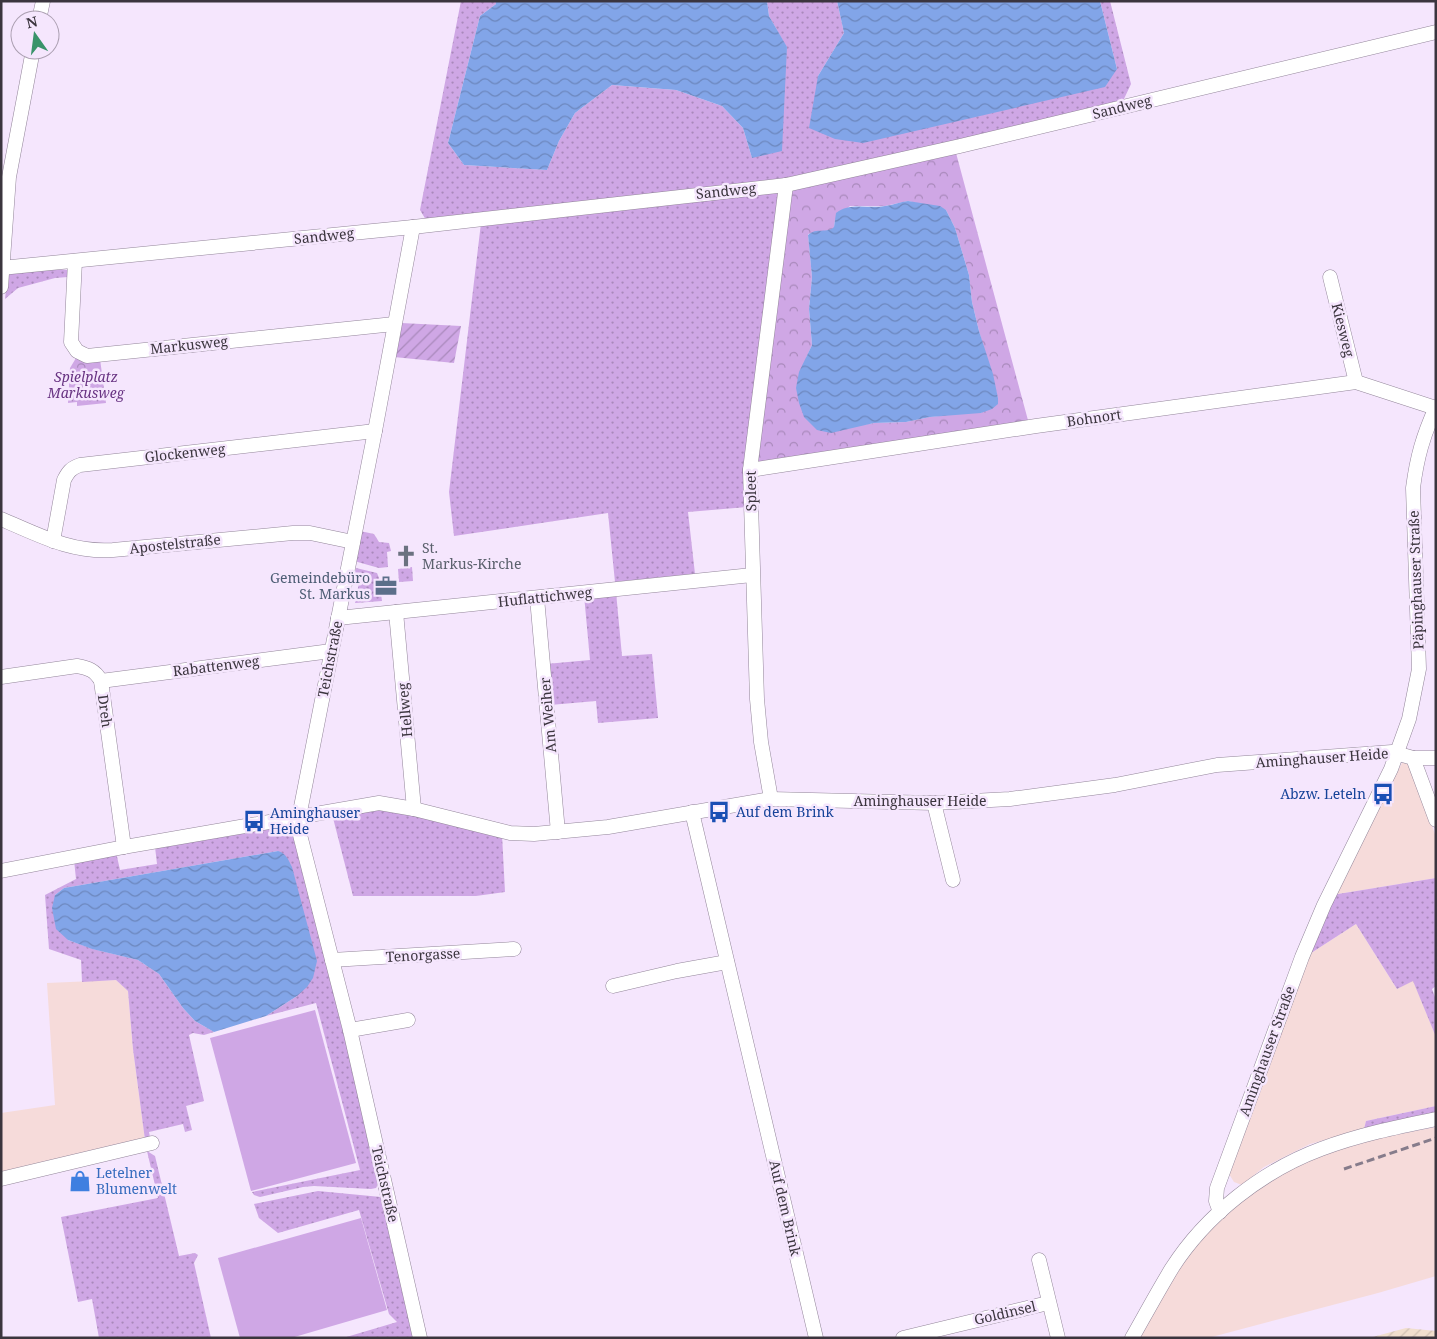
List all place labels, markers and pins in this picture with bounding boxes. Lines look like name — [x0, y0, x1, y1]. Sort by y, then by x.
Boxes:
place label: St. Markus-Kirche — [422, 538, 521, 573]
church icon: St. Markus-Kirche — [393, 543, 419, 569]
place label: Gemeindebüro St. Markus — [270, 568, 370, 603]
office icon: Gemeindebüro St. Markus — [373, 573, 399, 599]
bus stop icon: Abzw. Leteln — [1370, 781, 1396, 807]
place label: Abzw. Leteln — [1280, 784, 1366, 803]
bus stop icon: Auf dem Brink — [706, 799, 732, 825]
place label: Auf dem Brink — [736, 802, 835, 821]
place label: Aminghauser Heide — [270, 803, 361, 838]
bus stop icon: Aminghauser Heide — [241, 808, 267, 834]
place label: Letelner Blumenwelt — [96, 1163, 177, 1198]
shop icon: Letelner Blumenwelt — [67, 1168, 93, 1194]

